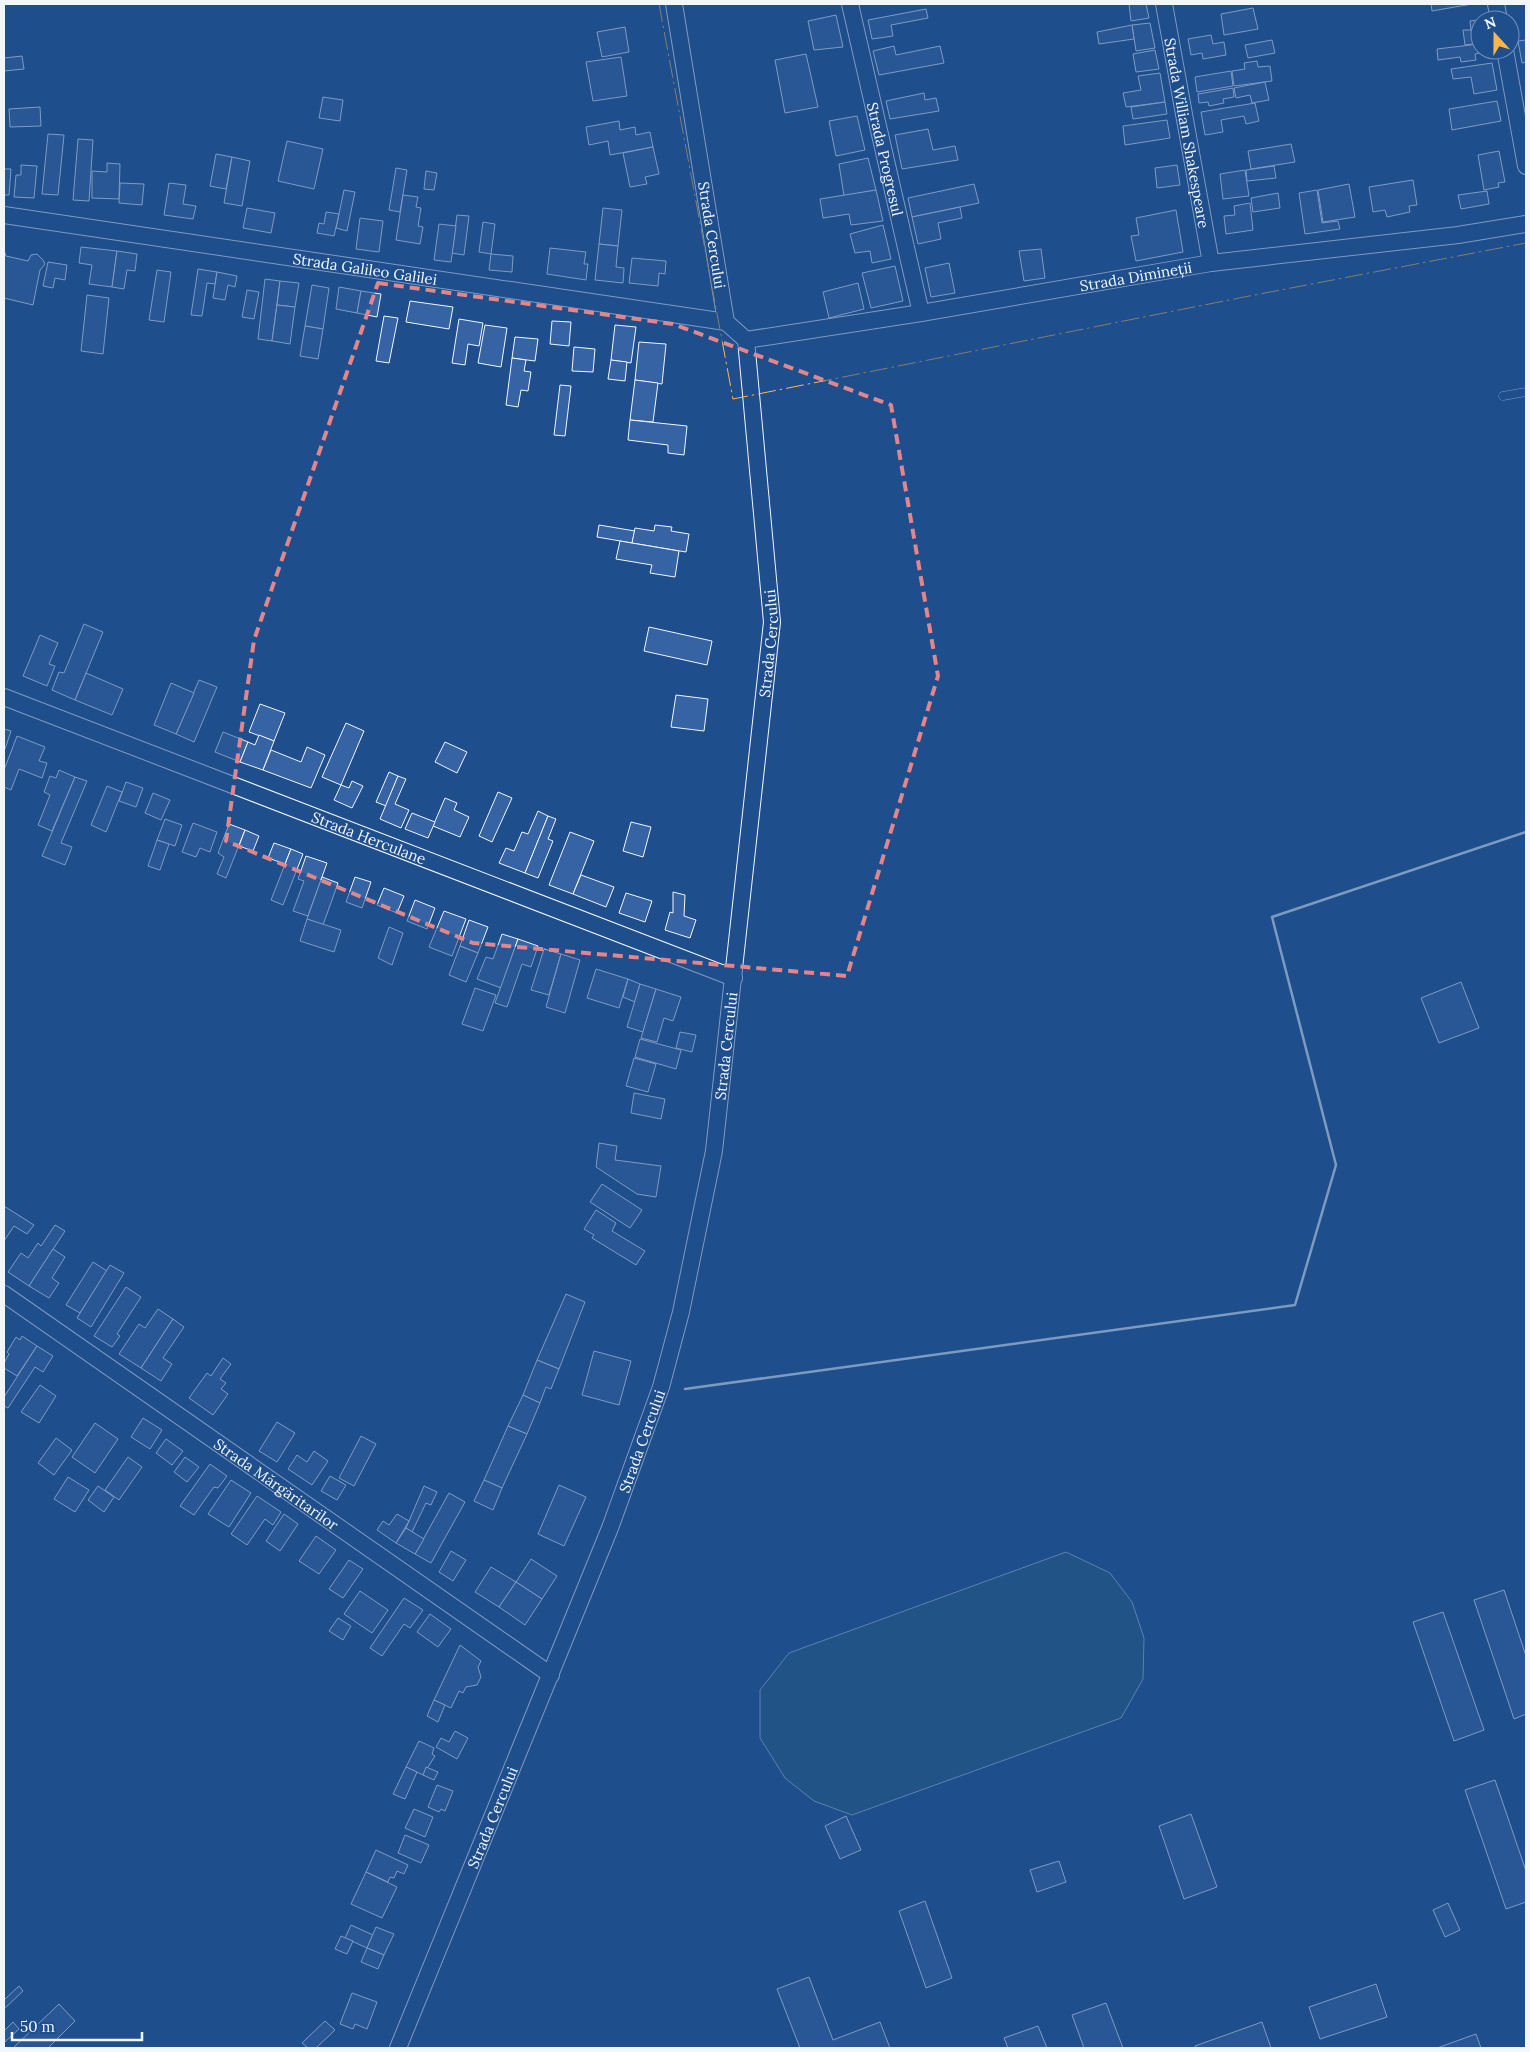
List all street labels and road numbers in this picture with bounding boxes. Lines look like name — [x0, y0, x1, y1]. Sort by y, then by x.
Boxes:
street label: Strada William Shakespeare — [1161, 36, 1214, 230]
street label: Strada Progresul — [863, 100, 908, 218]
street label: Strada Cercului — [694, 180, 730, 290]
street label: Strada Galileo Galilei — [292, 248, 438, 289]
street label: Strada Dimineții — [1078, 257, 1193, 295]
street label: Strada Cercului — [754, 589, 782, 698]
street label: Strada Herculane — [309, 807, 429, 868]
street label: Strada Cercului — [710, 991, 741, 1101]
street label: Strada Cercului — [614, 1387, 669, 1495]
street label: Strada Mărgăritarilor — [210, 1434, 343, 1534]
street label: Strada Cercului — [463, 1764, 521, 1871]

